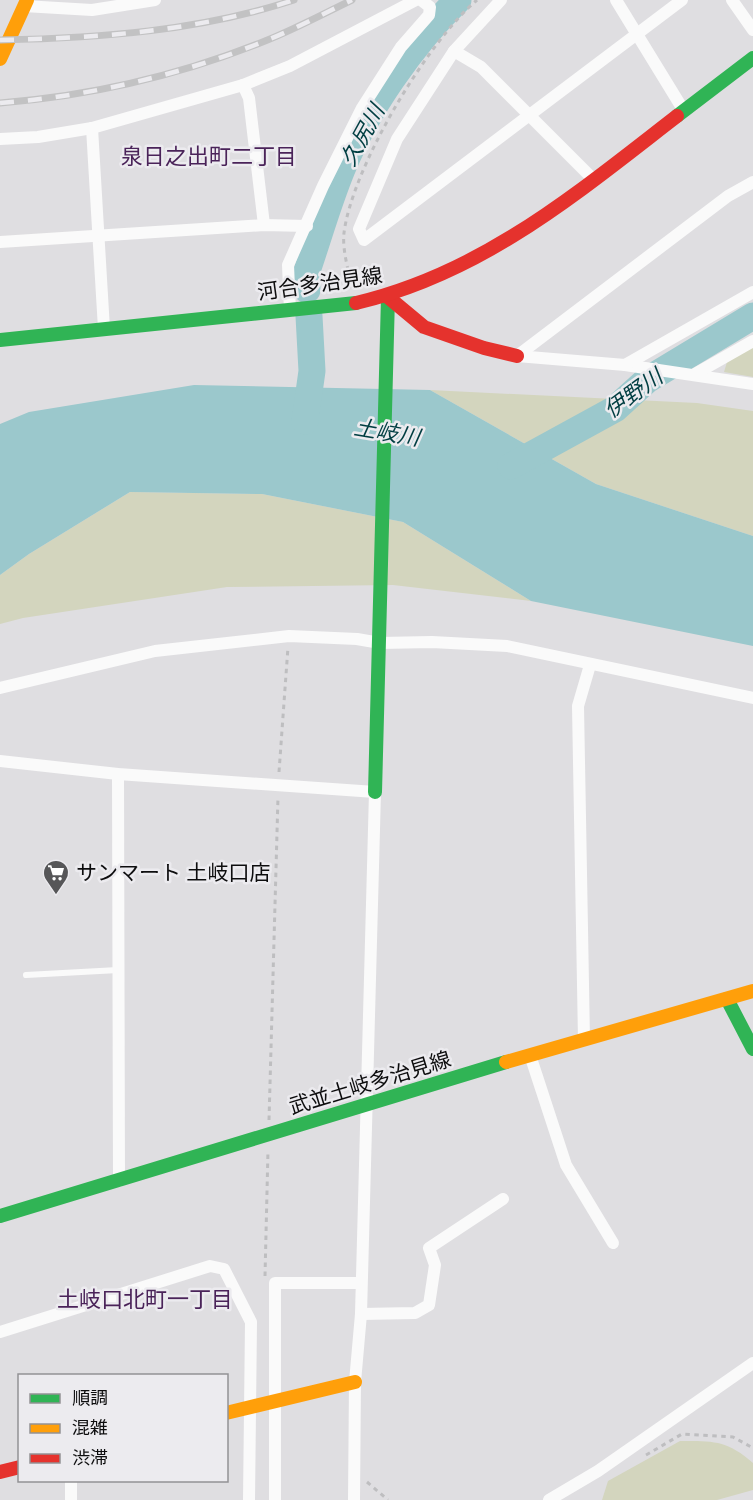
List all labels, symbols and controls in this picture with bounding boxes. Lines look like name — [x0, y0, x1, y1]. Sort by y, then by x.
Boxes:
water label: 久尻川 — [334, 98, 391, 171]
district label: 泉日之出町二丁目 — [121, 142, 297, 170]
street label: 河合多治見線 — [256, 261, 384, 306]
water label: 伊野川 — [598, 361, 670, 424]
water label: 土岐川 — [352, 412, 424, 452]
supermarket icon: サンマート 土岐口店 — [41, 858, 71, 896]
place label: サンマート 土岐口店 — [76, 859, 271, 886]
street label: 武並土岐多治見線 — [286, 1045, 454, 1120]
district label: 土岐口北町一丁目 — [57, 1285, 233, 1313]
legend — [18, 1374, 228, 1482]
text: 順調 — [72, 1386, 108, 1409]
text: 混雑 — [72, 1416, 108, 1439]
text: 渋滞 — [72, 1446, 108, 1469]

